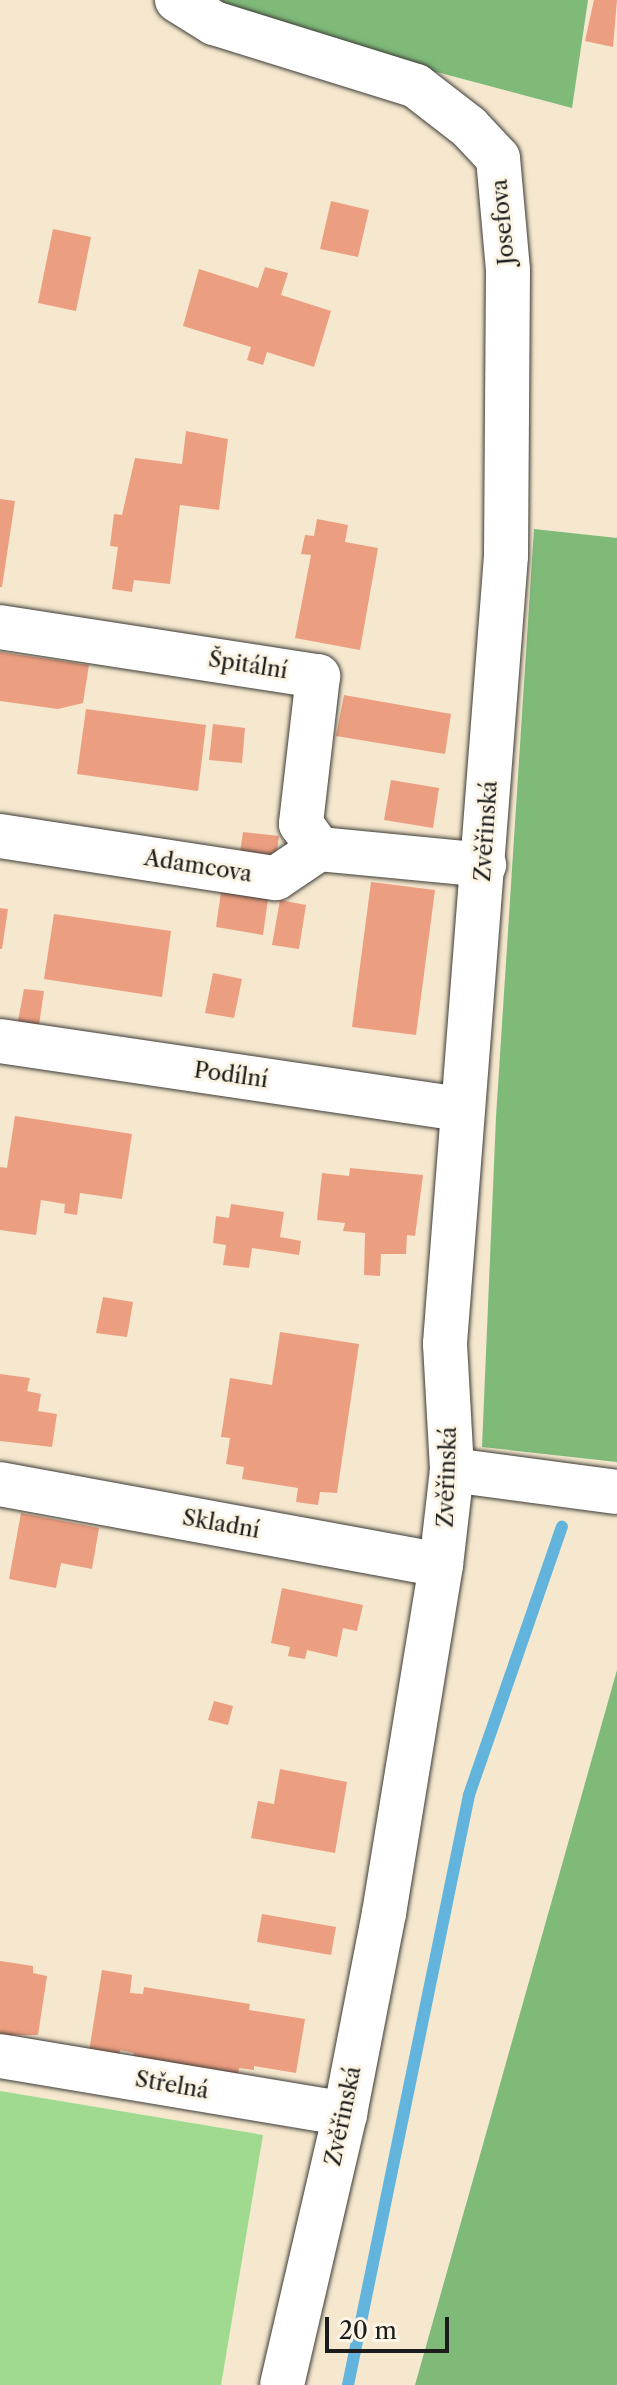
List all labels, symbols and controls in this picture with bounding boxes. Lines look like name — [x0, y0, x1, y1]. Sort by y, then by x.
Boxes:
street label: Josefova — [486, 178, 520, 266]
street label: Špitální — [207, 646, 289, 684]
street label: Zvěřinská — [469, 780, 503, 882]
street label: Adamcova — [142, 844, 254, 888]
street label: Podílní — [192, 1057, 270, 1093]
street label: Zvěřinská — [432, 1426, 462, 1528]
street label: Skladní — [180, 1504, 262, 1544]
street label: Zvěřinská — [320, 2064, 366, 2168]
street label: Střelná — [133, 2066, 211, 2104]
scale bar — [329, 2301, 453, 2351]
text: 20 m — [339, 2316, 397, 2345]

